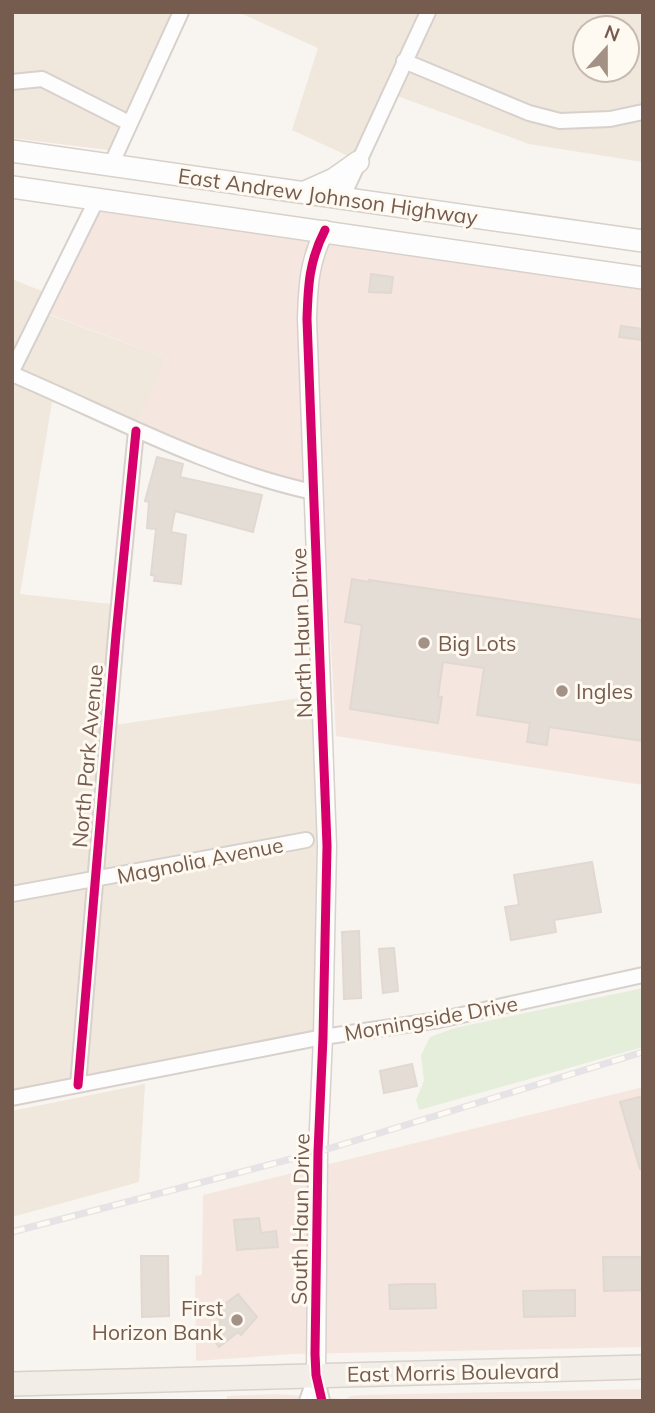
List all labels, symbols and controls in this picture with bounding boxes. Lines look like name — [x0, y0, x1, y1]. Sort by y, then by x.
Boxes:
north arrow — [571, 14, 641, 84]
text: N — [601, 19, 623, 47]
street label: East Andrew Johnson Highway — [177, 162, 479, 230]
street label: North Haun Drive — [285, 547, 317, 719]
place label: Big Lots — [438, 630, 516, 656]
marker: Big Lots — [416, 635, 432, 651]
street label: North Park Avenue — [66, 663, 108, 849]
place label: Ingles — [576, 678, 633, 704]
marker: Ingles — [554, 683, 570, 699]
street label: Magnolia Avenue — [115, 831, 285, 889]
street label: Morningside Drive — [342, 990, 520, 1046]
street label: South Haun Drive — [286, 1133, 314, 1305]
place label: First Horizon Bank — [92, 1295, 223, 1345]
marker: First Horizon Bank — [229, 1312, 245, 1328]
street label: East Morris Boulevard — [347, 1357, 559, 1387]

